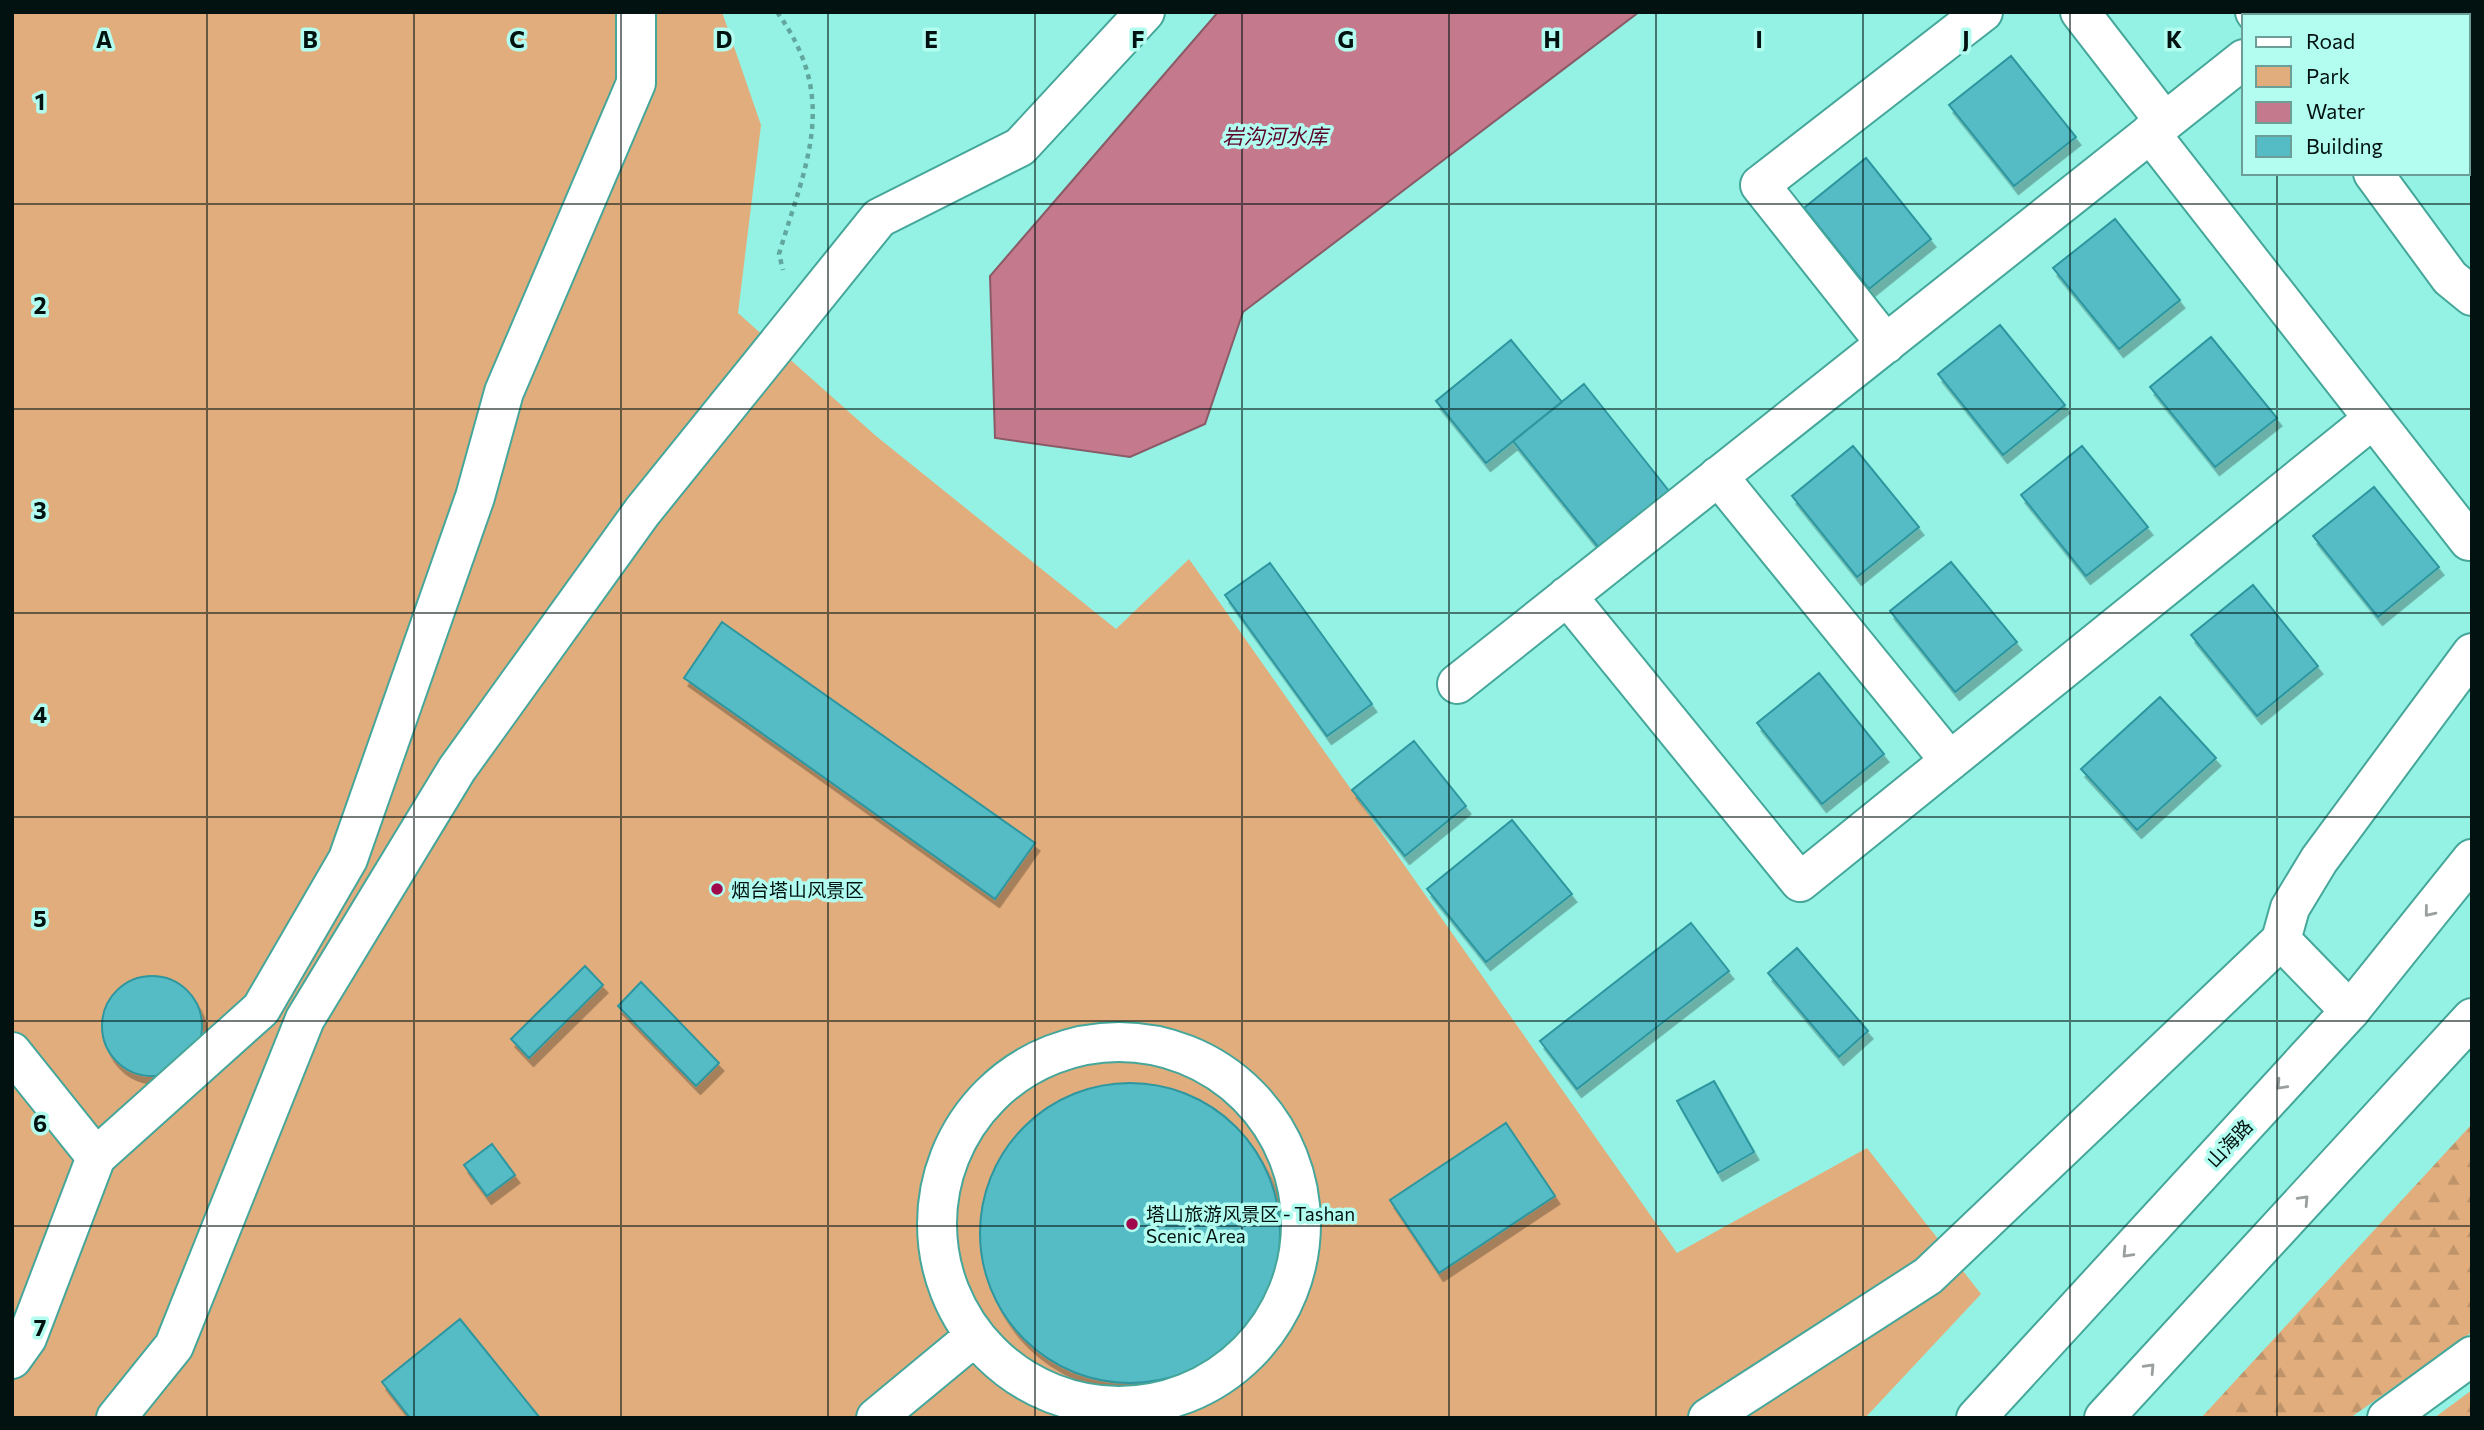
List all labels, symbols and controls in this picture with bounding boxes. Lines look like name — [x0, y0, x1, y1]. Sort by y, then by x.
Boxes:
legend — [2242, 14, 2470, 175]
text: A — [96, 25, 113, 53]
text: B — [302, 25, 318, 53]
text: C — [509, 25, 525, 53]
text: D — [716, 25, 733, 53]
text: E — [924, 25, 938, 53]
text: F — [1131, 25, 1145, 53]
text: G — [1338, 25, 1354, 53]
text: H — [1543, 25, 1561, 53]
text: I — [1755, 25, 1763, 53]
text: J — [1962, 25, 1970, 53]
text: K — [2166, 25, 2182, 53]
text: Road — [2306, 28, 2355, 53]
text: Park — [2306, 63, 2350, 88]
text: 1 — [35, 87, 45, 115]
text: Water — [2306, 98, 2365, 123]
water label: 岩沟河水库 — [1223, 123, 1330, 148]
text: Building — [2306, 133, 2383, 158]
text: 2 — [33, 291, 47, 319]
text: 3 — [33, 496, 47, 524]
text: 4 — [33, 700, 47, 728]
place label: 烟台塔山风景区 — [731, 878, 864, 901]
marker: 烟台塔山风景区 — [709, 881, 725, 897]
text: 5 — [33, 904, 47, 932]
one-way arrow — [2425, 904, 2437, 917]
one-way arrow — [2277, 1077, 2290, 1090]
text: 6 — [33, 1109, 47, 1137]
street label: 山海路 — [2201, 1114, 2257, 1172]
one-way arrow — [2296, 1195, 2308, 1208]
place label: 塔山旅游风景区 - Tashan Scenic Area — [1146, 1202, 1355, 1247]
marker: 塔山旅游风景区 - Tashan Scenic Area — [1124, 1216, 1140, 1232]
one-way arrow — [2123, 1245, 2136, 1258]
text: 7 — [34, 1313, 46, 1341]
one-way arrow — [2142, 1363, 2154, 1376]

